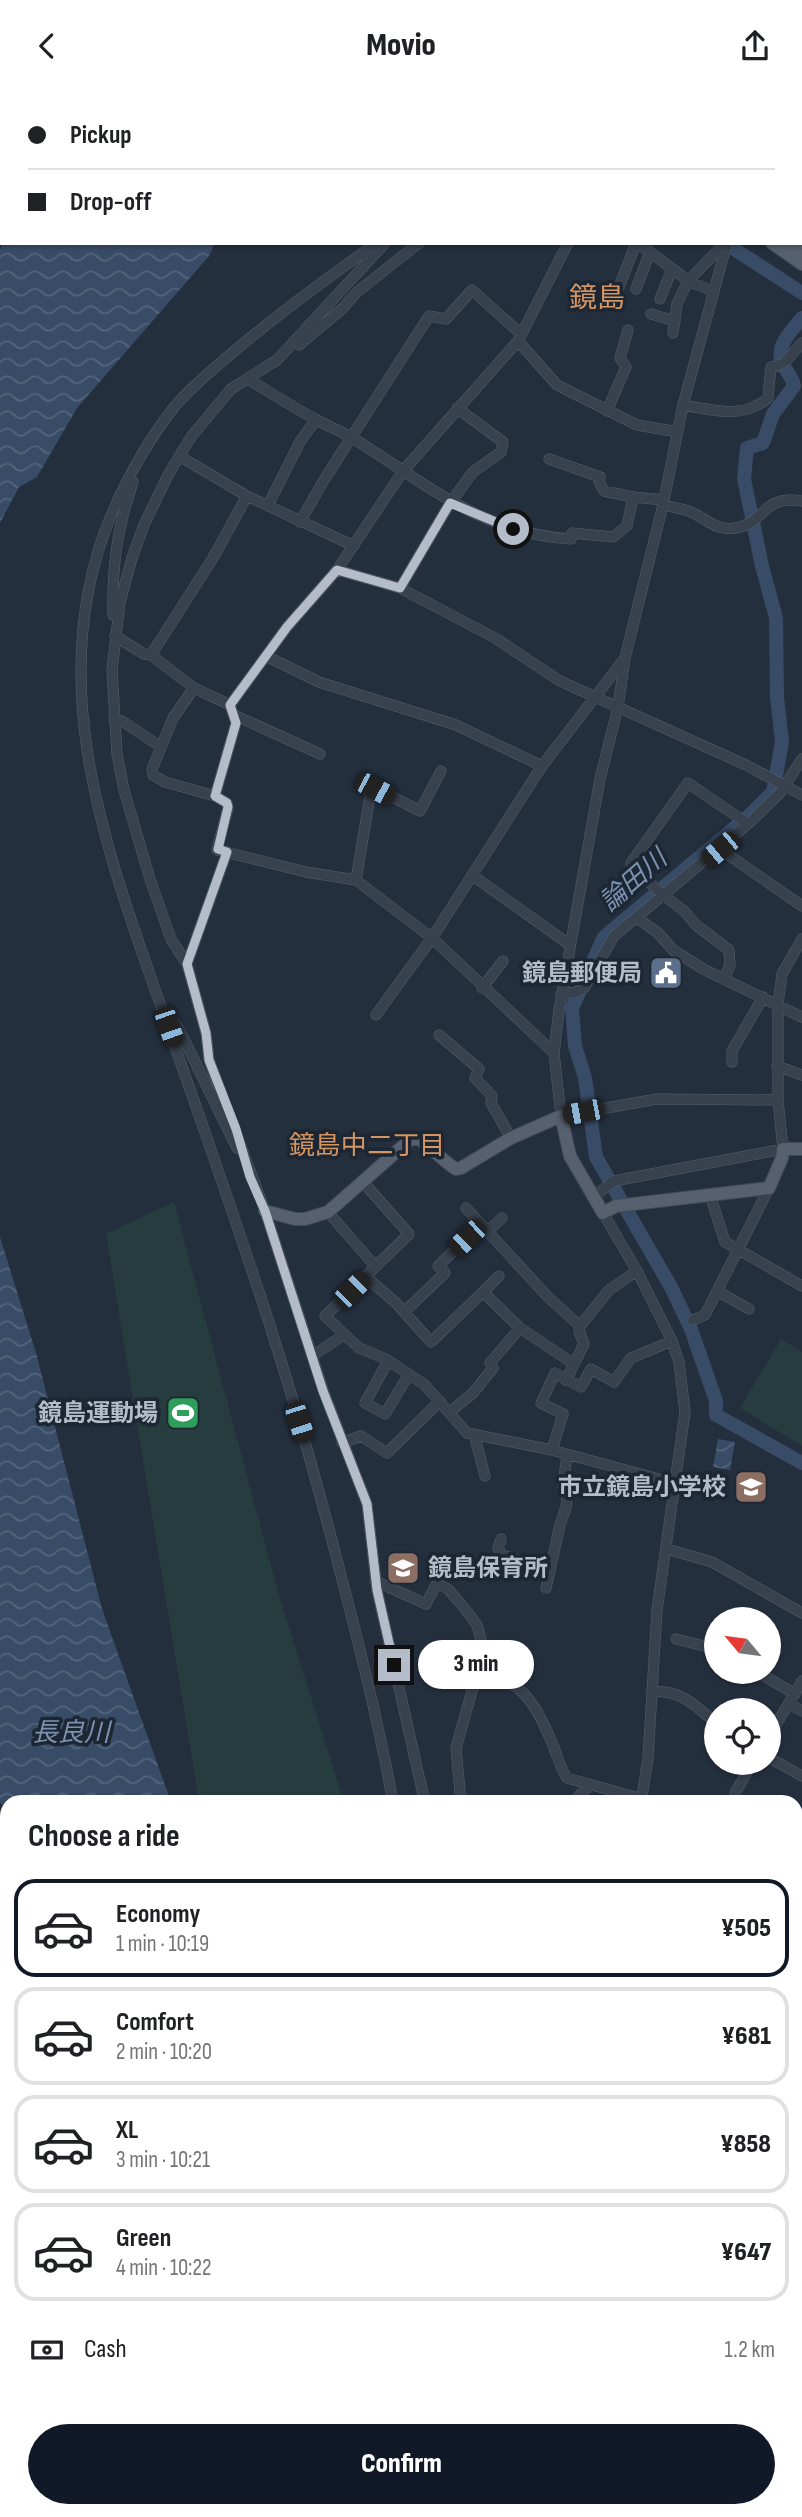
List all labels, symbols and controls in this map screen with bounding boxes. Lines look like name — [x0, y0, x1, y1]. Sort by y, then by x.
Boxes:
text: Movio — [366, 26, 436, 65]
icon: back — [28, 27, 66, 65]
icon: share — [736, 27, 774, 65]
text: Pickup — [70, 120, 132, 151]
text: Drop-off — [70, 187, 151, 218]
district label: 鏡島 — [569, 282, 625, 315]
route start — [497, 513, 529, 545]
car — [352, 770, 399, 808]
car — [698, 827, 743, 871]
water label: 論田川 — [594, 842, 676, 918]
public building icon: 鏡島郵便局 — [647, 954, 685, 992]
place label: 鏡島郵便局 — [522, 959, 642, 988]
car — [153, 1004, 186, 1050]
car — [561, 1098, 606, 1126]
district label: 鏡島中二丁目 — [289, 1131, 445, 1162]
car — [445, 1216, 490, 1260]
car — [330, 1268, 375, 1312]
sports icon: 鏡島運動場 — [164, 1394, 202, 1432]
place label: 鏡島運動場 — [38, 1399, 158, 1428]
car — [283, 1399, 316, 1445]
school or university icon: 市立鏡島小学校 — [732, 1468, 770, 1506]
place label: 市立鏡島小学校 — [558, 1473, 726, 1502]
school or university icon: 鏡島保育所 — [384, 1549, 422, 1587]
place label: 鏡島保育所 — [428, 1554, 548, 1583]
north arrow — [704, 1607, 780, 1683]
map controls — [704, 1607, 781, 1775]
callout: 3 min — [418, 1641, 534, 1689]
route end — [378, 1649, 410, 1681]
text: 3 min — [454, 1650, 498, 1678]
button: locate — [704, 1698, 781, 1775]
water label: 長良川 — [32, 1718, 113, 1749]
text: Choose a ride — [28, 1817, 180, 1856]
icon: car — [32, 1897, 95, 1960]
text: Economy — [116, 1899, 200, 1930]
text: ¥505 — [721, 1913, 771, 1944]
text: 1 min · 10:19 — [116, 1930, 209, 1958]
icon: car — [32, 2005, 95, 2068]
text: Comfort — [116, 2007, 194, 2038]
text: ¥681 — [722, 2021, 771, 2052]
text: 2 min · 10:20 — [116, 2038, 212, 2066]
icon: car — [32, 2113, 95, 2176]
text: XL — [116, 2115, 138, 2146]
text: ¥858 — [720, 2129, 771, 2160]
text: 3 min · 10:21 — [116, 2146, 210, 2174]
icon: car — [32, 2221, 95, 2284]
text: Green — [116, 2223, 171, 2254]
text: ¥647 — [721, 2237, 771, 2268]
text: 4 min · 10:22 — [116, 2254, 211, 2282]
icon: cash — [28, 2331, 66, 2369]
text: Cash — [84, 2334, 127, 2365]
text: 1.2 km — [725, 2336, 775, 2364]
button: Confirm — [28, 2424, 775, 2504]

